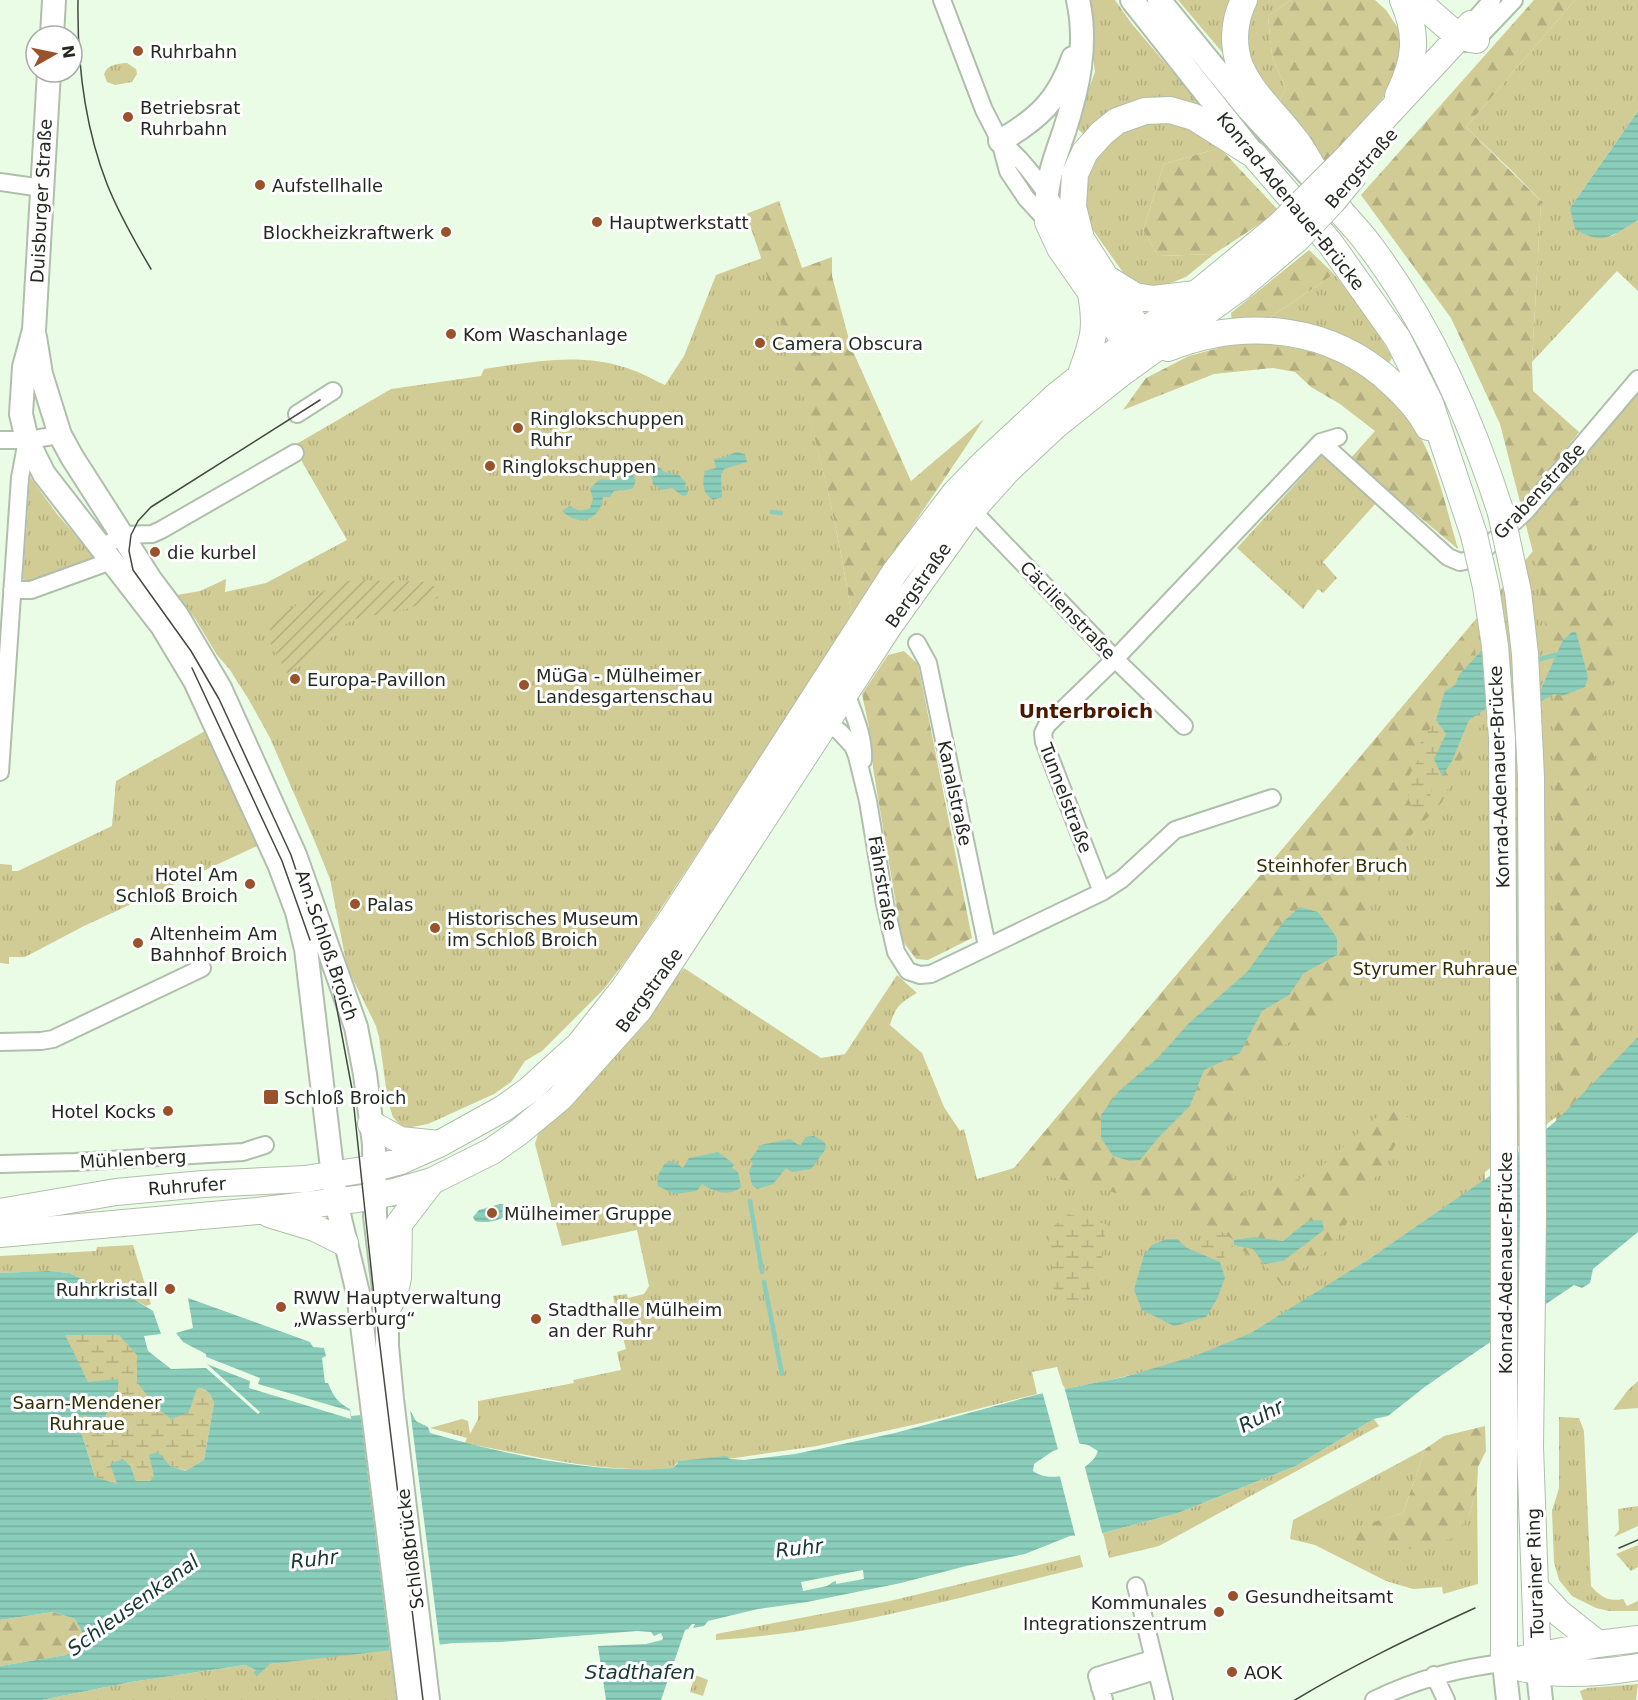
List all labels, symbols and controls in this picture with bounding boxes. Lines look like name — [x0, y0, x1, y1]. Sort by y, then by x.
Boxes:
north arrow — [24, 24, 84, 84]
place label: Ruhrbahn — [150, 41, 237, 62]
text: N — [58, 44, 79, 60]
marker: Ruhrbahn — [131, 44, 145, 58]
place label: Betriebsrat Ruhrbahn — [140, 97, 240, 139]
street label: Konrad-Adenauer-Brücke — [1213, 108, 1369, 294]
marker: Betriebsrat Ruhrbahn — [121, 110, 135, 124]
street label: Duisburger Straße — [26, 118, 56, 284]
street label: Bergstraße — [1321, 124, 1401, 212]
place label: Aufstellhalle — [272, 175, 383, 196]
marker: Aufstellhalle — [253, 178, 267, 192]
place label: Hauptwerkstatt — [609, 212, 749, 233]
marker: Hauptwerkstatt — [590, 215, 604, 229]
place label: Blockheizkraftwerk — [263, 222, 435, 243]
marker: Blockheizkraftwerk — [439, 225, 453, 239]
place label: Kom Waschanlage — [463, 324, 628, 345]
marker: Kom Waschanlage — [444, 327, 458, 341]
place label: Camera Obscura — [772, 333, 923, 354]
marker: Camera Obscura — [753, 336, 767, 350]
place label: Ringlokschuppen Ruhr — [530, 408, 684, 450]
marker: Ringlokschuppen Ruhr — [511, 421, 525, 435]
street label: Grabenstraße — [1489, 439, 1589, 543]
place label: Ringlokschuppen — [502, 456, 656, 477]
marker: Ringlokschuppen — [483, 459, 497, 473]
street label: Bergstraße — [881, 538, 955, 632]
place label: die kurbel — [167, 542, 256, 563]
marker: die kurbel — [148, 545, 162, 559]
street label: Cäcilienstraße — [1016, 557, 1120, 663]
place label: MüGa - Mülheimer Landesgartenschau — [536, 665, 713, 707]
street label: Konrad-Adenauer-Brücke — [1485, 665, 1513, 889]
place label: Europa-Pavillon — [307, 669, 446, 690]
marker: Europa-Pavillon — [288, 672, 302, 686]
marker: MüGa - Mülheimer Landesgartenschau — [517, 678, 531, 692]
district label: Unterbroich — [1019, 699, 1153, 723]
street label: Kanalstraße — [934, 738, 976, 848]
street label: Tunnelstraße — [1035, 739, 1097, 856]
street label: Fährstraße — [864, 834, 902, 932]
park label: Steinhofer Bruch — [1256, 855, 1408, 876]
place label: Hotel Am Schloß Broich — [116, 864, 238, 906]
street label: Am Schloß Broich — [291, 867, 363, 1023]
marker: Hotel Am Schloß Broich — [243, 877, 257, 891]
place label: Palas — [367, 894, 414, 915]
marker: Palas — [348, 897, 362, 911]
place label: Historisches Museum im Schloß Broich — [447, 908, 639, 950]
marker: Historisches Museum im Schloß Broich — [428, 921, 442, 935]
place label: Altenheim Am Bahnhof Broich — [150, 923, 287, 965]
marker: Altenheim Am Bahnhof Broich — [131, 936, 145, 950]
street label: Bergstraße — [611, 944, 687, 1036]
park label: Styrumer Ruhraue — [1352, 958, 1518, 979]
place label: Schloß Broich — [284, 1087, 406, 1108]
marker: Schloß Broich — [262, 1088, 280, 1106]
place label: Hotel Kocks — [51, 1101, 156, 1122]
marker: Hotel Kocks — [161, 1104, 175, 1118]
street label: Mühlenberg — [79, 1146, 187, 1172]
street label: Konrad-Adenauer-Brücke — [1495, 1152, 1516, 1374]
street label: Ruhrufer — [147, 1173, 227, 1199]
place label: Mülheimer Gruppe — [504, 1203, 672, 1224]
marker: Mülheimer Gruppe — [485, 1206, 499, 1220]
place label: Ruhrkristall — [56, 1279, 158, 1300]
marker: Ruhrkristall — [163, 1282, 177, 1296]
place label: RWW Hauptverwaltung „Wasserburg“ — [293, 1287, 502, 1329]
place label: Stadthalle Mülheim an der Ruhr — [548, 1299, 722, 1341]
marker: RWW Hauptverwaltung „Wasserburg“ — [274, 1300, 288, 1314]
marker: Stadthalle Mülheim an der Ruhr — [529, 1312, 543, 1326]
park label: Saarn-Mendener Ruhraue — [13, 1392, 162, 1434]
water label: Ruhr — [1234, 1393, 1289, 1438]
street label: Schloßbrücke — [392, 1488, 428, 1610]
street label: Tourainer Ring — [1522, 1508, 1548, 1639]
water label: Ruhr — [774, 1533, 826, 1562]
water label: Ruhr — [289, 1544, 341, 1573]
water label: Schleusenkanal — [63, 1549, 204, 1661]
place label: Gesundheitsamt — [1245, 1586, 1393, 1607]
marker: Gesundheitsamt — [1226, 1589, 1240, 1603]
place label: Kommunales Integrationszentrum — [1023, 1592, 1207, 1634]
marker: Kommunales Integrationszentrum — [1212, 1605, 1226, 1619]
water label: Stadthafen — [585, 1660, 695, 1684]
place label: AOK — [1244, 1662, 1283, 1683]
marker: AOK — [1225, 1665, 1239, 1679]

